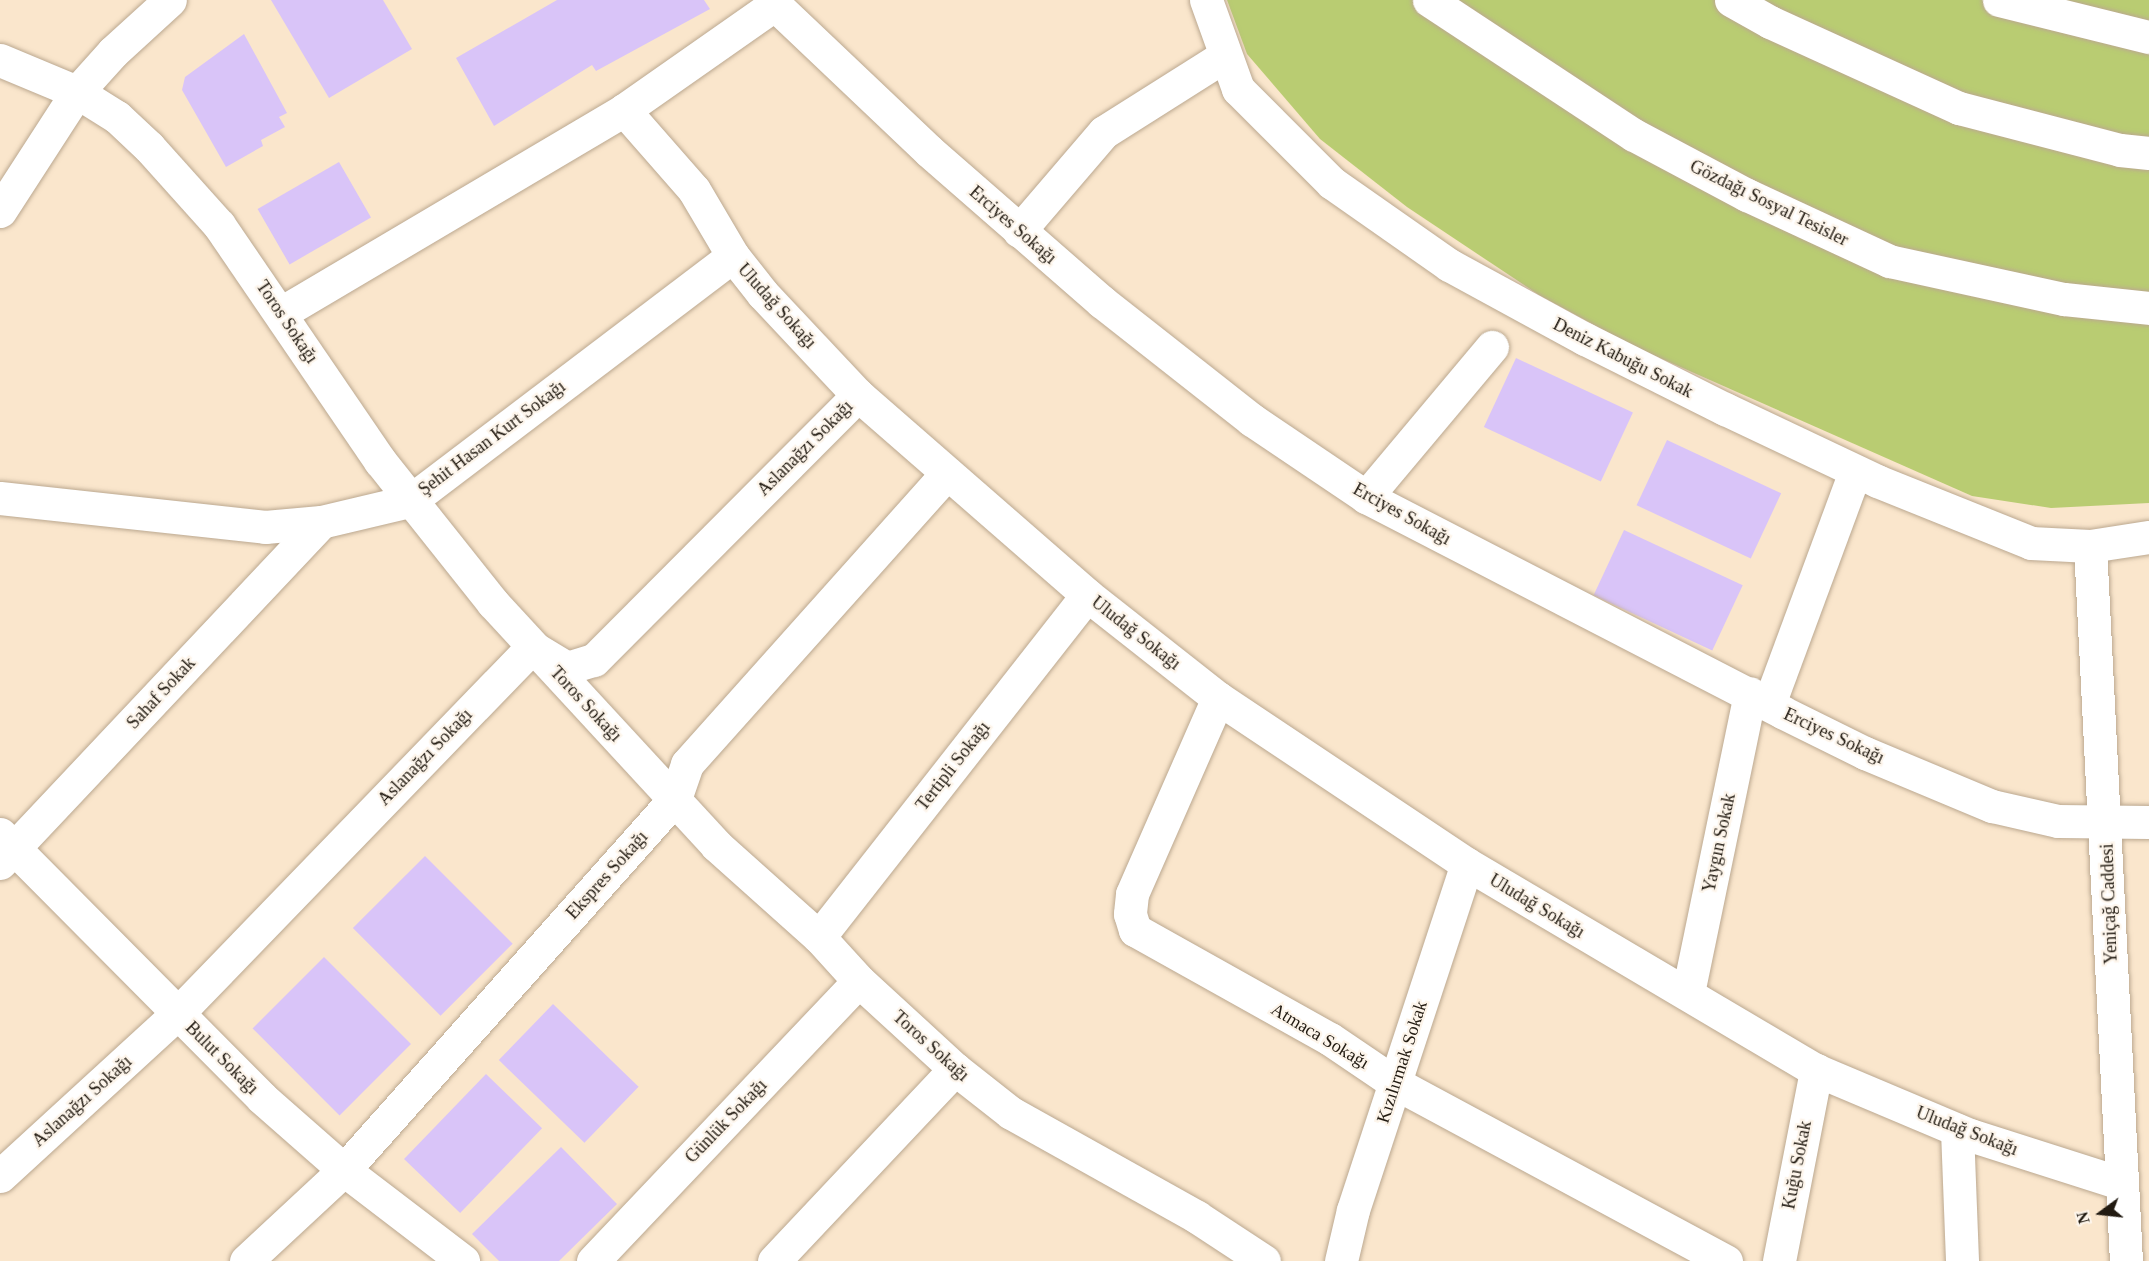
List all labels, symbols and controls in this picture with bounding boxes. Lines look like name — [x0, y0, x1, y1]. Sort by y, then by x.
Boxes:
street label: Gözdağı Sosyal Tesisler — [1686, 155, 1852, 251]
street label: Erciyes Sokağı — [965, 181, 1061, 269]
street label: Uludağ Sokağı — [733, 259, 821, 353]
street label: Toros Sokağı — [251, 276, 323, 368]
street label: Deniz Kabuğu Sokak — [1550, 313, 1696, 403]
street label: Şehit Hasan Kurt Sokağı — [414, 376, 570, 500]
street label: Aslanağzı Sokağı — [753, 396, 857, 500]
street label: Erciyes Sokağı — [1349, 478, 1455, 550]
street label: Uludağ Sokağı — [1087, 591, 1185, 675]
street label: Sahaf Sokak — [122, 653, 200, 733]
street label: Toros Sokağı — [546, 662, 626, 746]
street label: Erciyes Sokağı — [1780, 703, 1888, 769]
street label: Aslanağzı Sokağı — [373, 704, 477, 810]
street label: Tertipli Sokağı — [911, 717, 995, 815]
street label: Yaygın Sokak — [1698, 792, 1740, 894]
street label: Ekspres Sokağı — [562, 826, 652, 924]
street label: Yeniçağ Caddesi — [2096, 843, 2122, 965]
street label: Uludağ Sokağı — [1485, 869, 1589, 943]
street label: Atmaca Sokağı — [1267, 998, 1373, 1074]
street label: Kızılırmak Sokak — [1372, 998, 1432, 1126]
street label: Toros Sokağı — [888, 1006, 974, 1086]
street label: Bulut Sokağı — [181, 1017, 263, 1099]
street label: Aslanağzı Sokağı — [28, 1051, 136, 1151]
street label: Günlük Sokağı — [681, 1074, 771, 1168]
street label: Uludağ Sokağı — [1913, 1102, 2021, 1160]
street label: Kuğu Sokak — [1778, 1119, 1816, 1211]
north arrow — [2071, 1183, 2131, 1243]
text: N — [2073, 1210, 2093, 1226]

